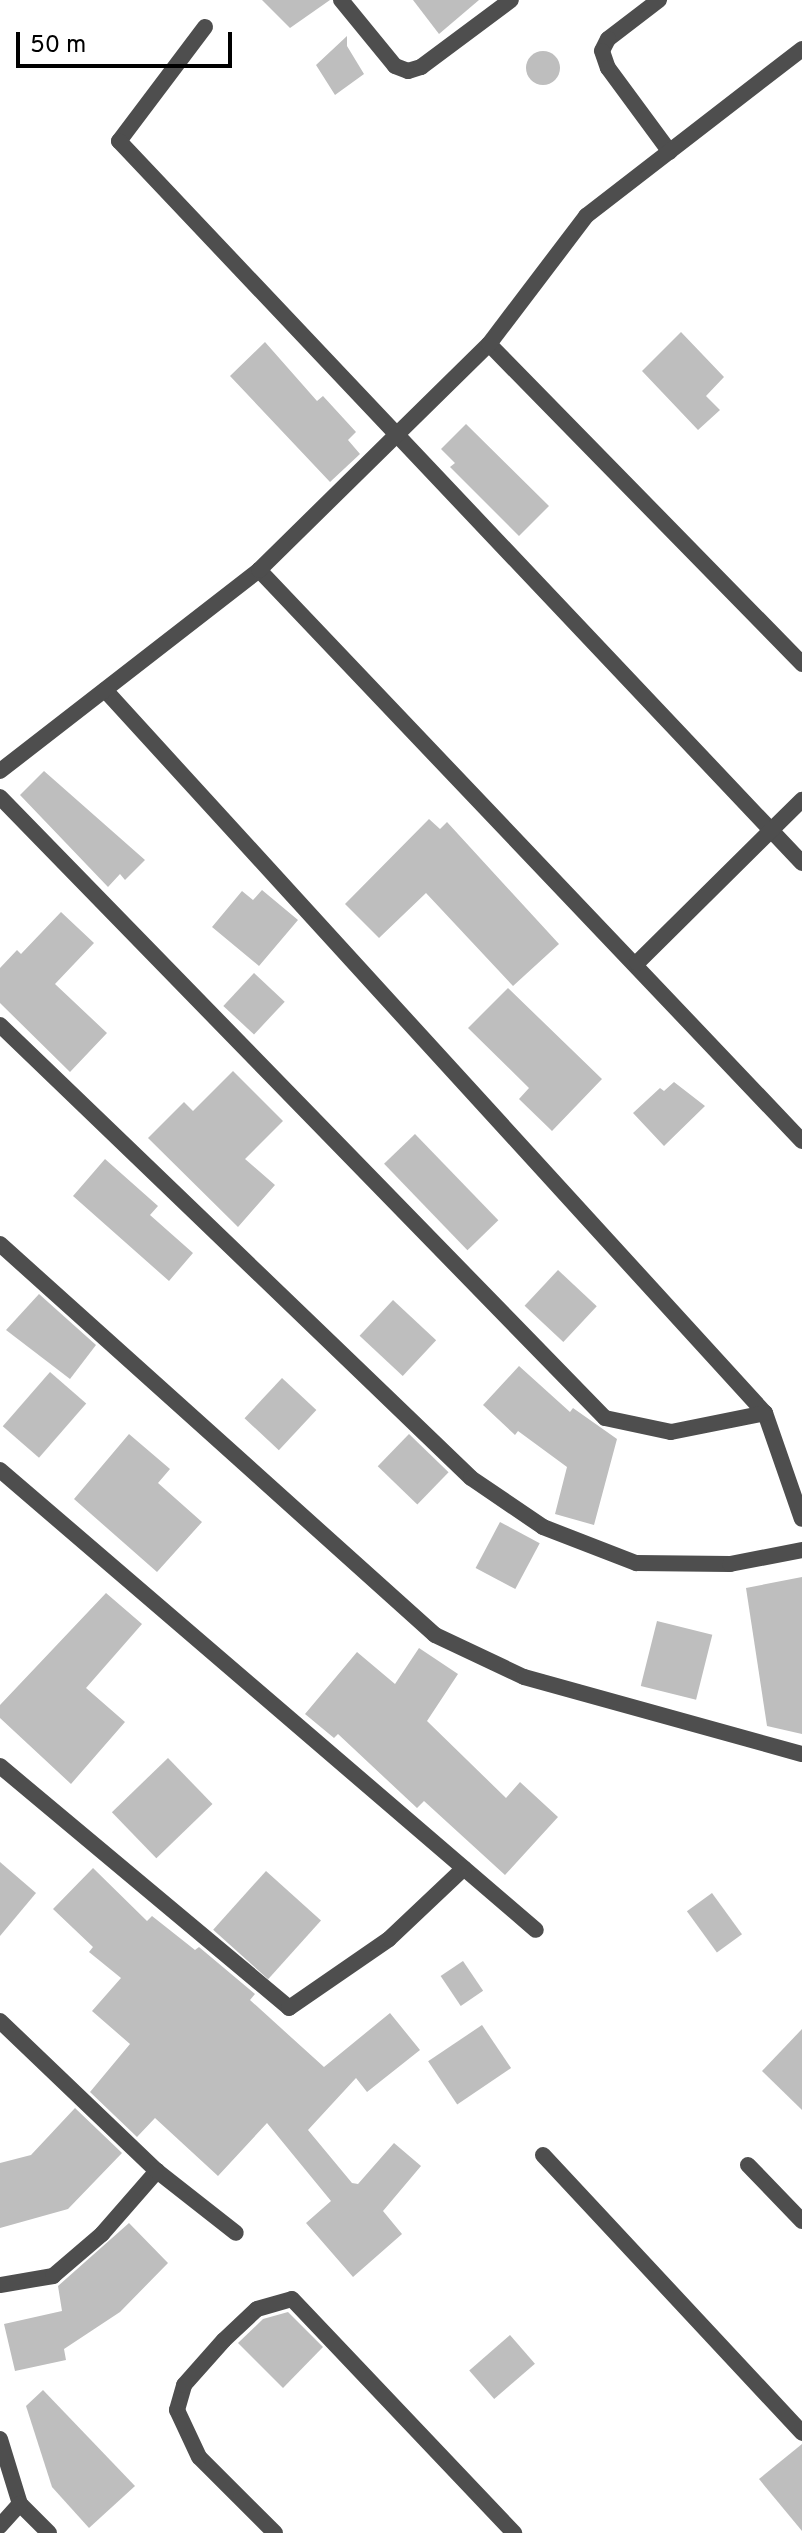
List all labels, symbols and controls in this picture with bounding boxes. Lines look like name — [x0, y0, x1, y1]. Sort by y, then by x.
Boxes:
scale bar — [20, 16, 236, 66]
text: 50 m — [30, 31, 86, 61]

